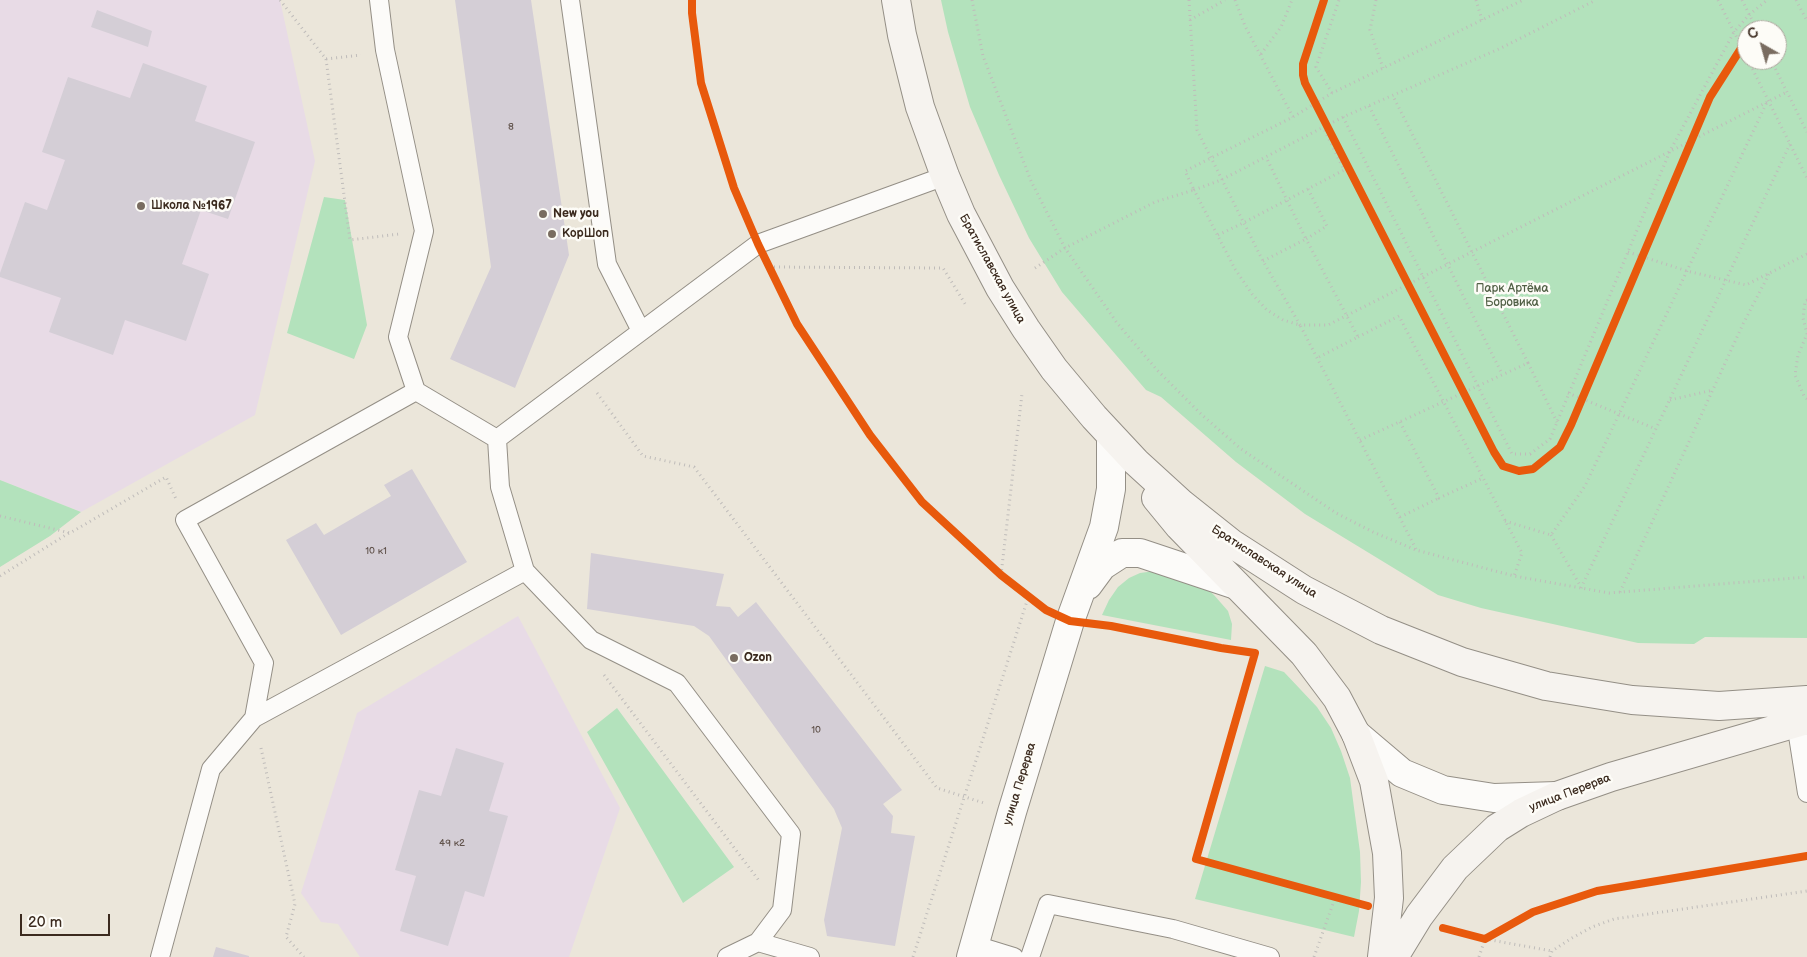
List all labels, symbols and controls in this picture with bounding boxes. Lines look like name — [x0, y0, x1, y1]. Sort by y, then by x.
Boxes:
north arrow — [1737, 20, 1787, 70]
text: С — [1744, 24, 1762, 43]
house number: 8 — [508, 121, 514, 133]
place label: Школа №1967 — [151, 199, 232, 213]
marker: Школа №1967 — [135, 200, 147, 212]
place label: New you — [553, 207, 599, 221]
marker: New you — [537, 208, 549, 220]
street label: Братиславская улица — [956, 212, 1028, 326]
place label: КорШоп — [562, 227, 609, 241]
marker: КорШоп — [546, 228, 558, 240]
park label: Парк Артёма Боровика — [1475, 282, 1549, 310]
street label: Братиславская улица — [1209, 523, 1319, 601]
house number: 10 к1 — [365, 545, 387, 557]
place label: Ozon — [744, 651, 772, 665]
marker: Ozon — [728, 652, 740, 664]
house number: 10 — [811, 724, 821, 736]
street label: улица Перерва — [1001, 741, 1039, 827]
street label: улица Перерва — [1527, 771, 1613, 815]
house number: 49 к2 — [439, 837, 465, 849]
scale bar — [22, 904, 112, 936]
text: 20 m — [28, 913, 62, 932]

